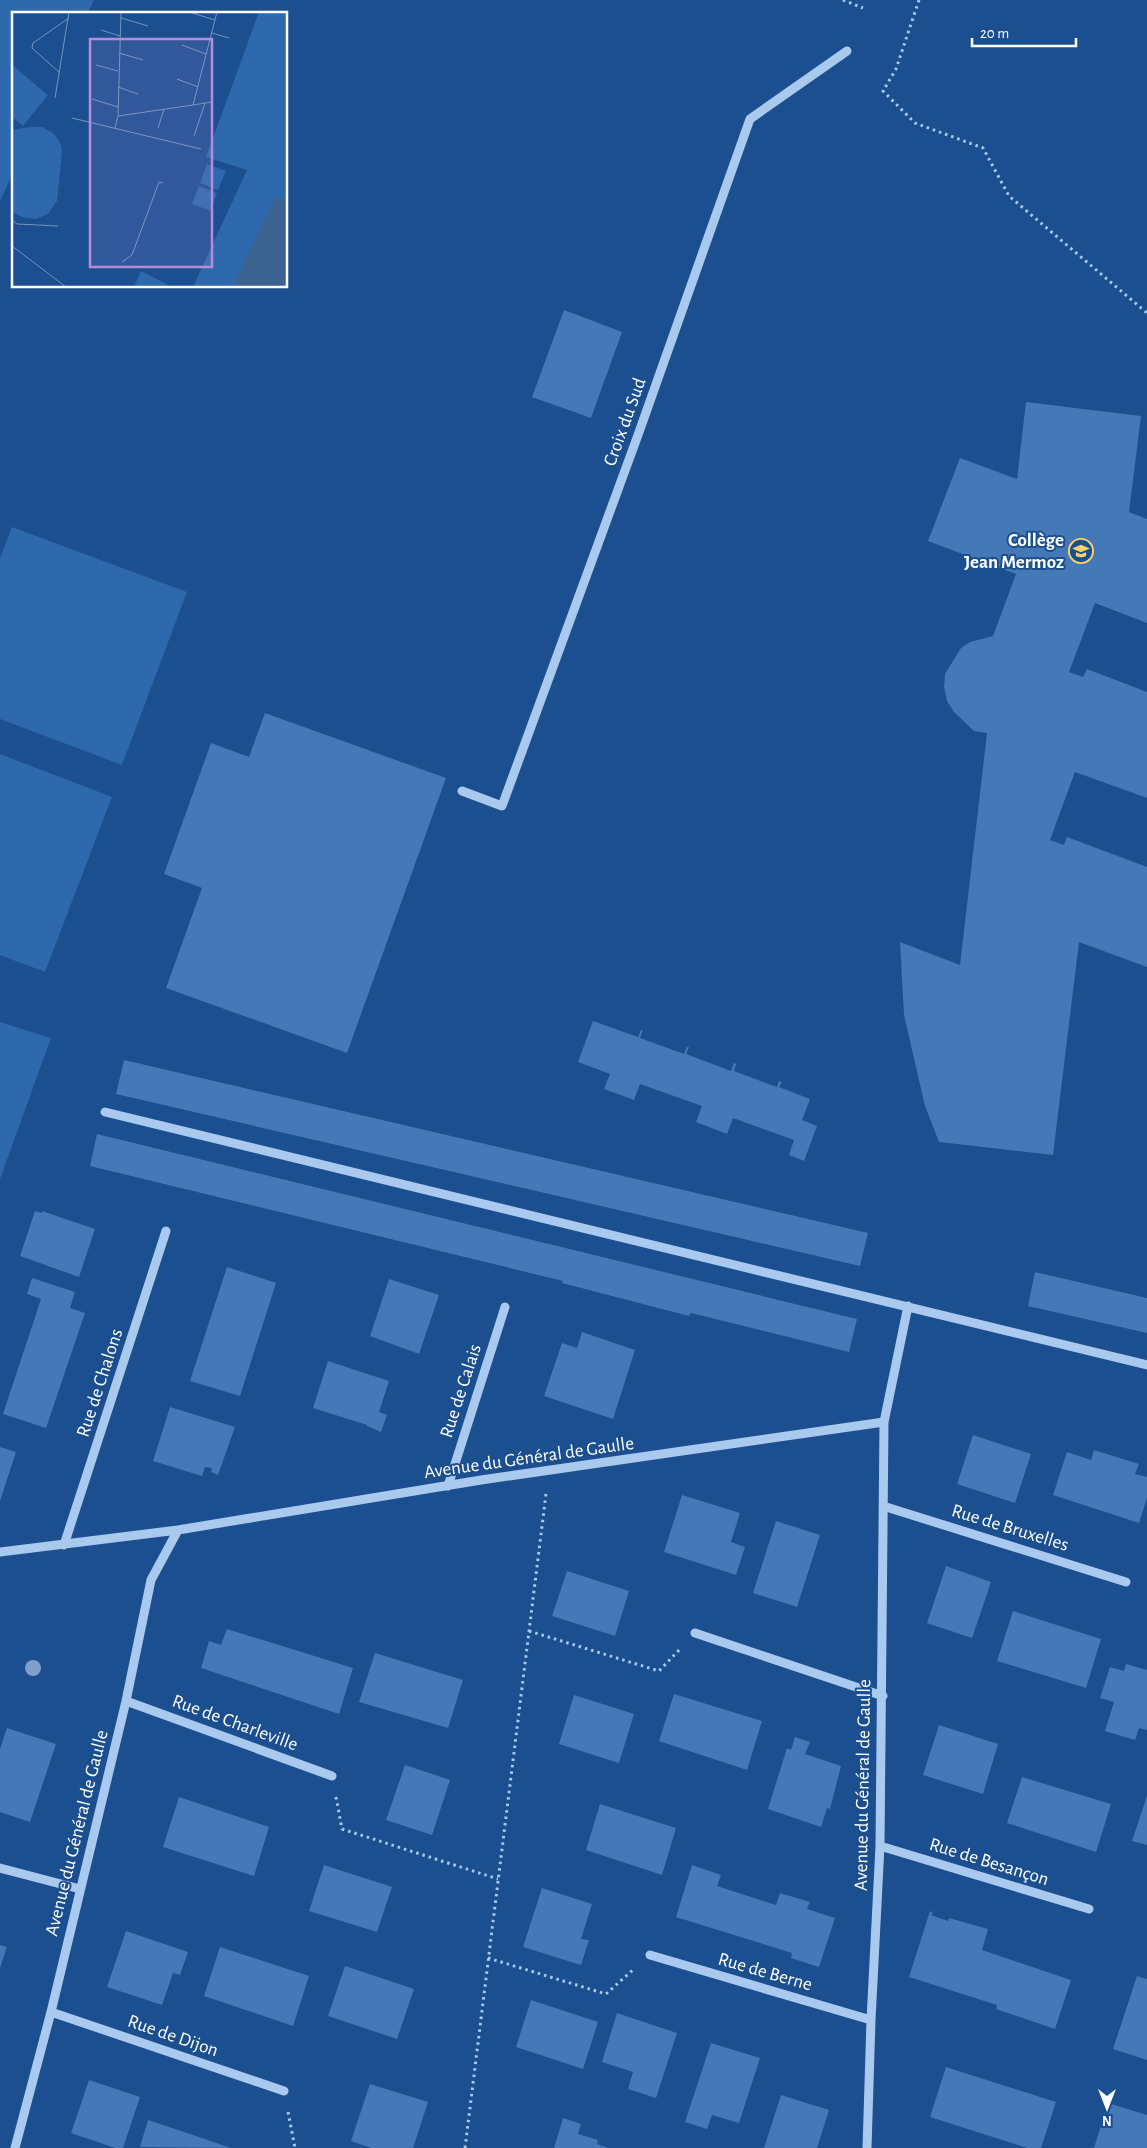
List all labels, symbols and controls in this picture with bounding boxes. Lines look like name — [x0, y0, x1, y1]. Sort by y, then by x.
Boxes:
inset map — [12, 12, 288, 288]
scale bar — [972, 15, 1076, 47]
text: 20 m — [980, 26, 1009, 41]
street label: Croix du Sud — [600, 375, 650, 469]
place label: Collège Jean Mermoz — [964, 531, 1064, 572]
school or university icon: Collège Jean Mermoz — [1068, 538, 1094, 564]
street label: Rue de Chalons — [74, 1326, 126, 1440]
street label: Rue de Calais — [437, 1342, 485, 1440]
street label: Avenue du Général de Gaulle — [423, 1434, 635, 1482]
street label: Rue de Bruxelles — [949, 1501, 1071, 1555]
street label: Avenue du Général de Gaulle — [852, 1679, 874, 1891]
street label: Rue de Charleville — [170, 1691, 300, 1755]
street label: Avenue du Général de Gaulle — [42, 1728, 112, 1938]
street label: Rue de Besançon — [927, 1835, 1051, 1889]
street label: Rue de Berne — [716, 1950, 814, 1994]
street label: Rue de Dijon — [125, 2012, 221, 2060]
north arrow — [1082, 2083, 1132, 2133]
text: N — [1102, 2113, 1112, 2127]

